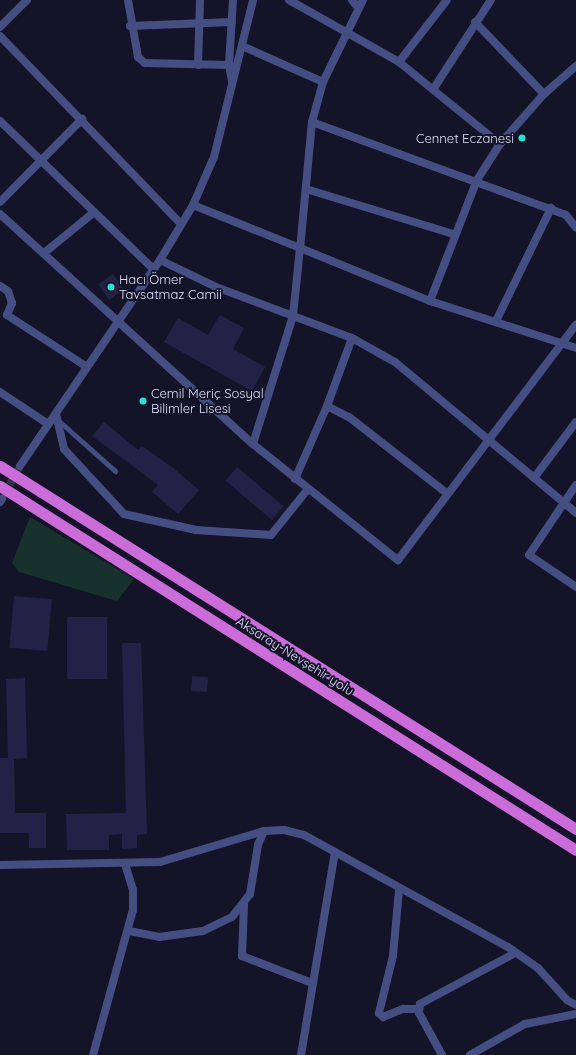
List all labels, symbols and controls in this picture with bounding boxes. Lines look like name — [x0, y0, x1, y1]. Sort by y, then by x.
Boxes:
place label: Cennet Eczanesi — [416, 130, 514, 146]
marker: Cennet Eczanesi — [517, 133, 527, 143]
place label: Hacı Ömer Tavsatmaz Camii — [119, 272, 222, 303]
marker: Hacı Ömer Tavsatmaz Camii — [106, 282, 116, 292]
place label: Cemil Meriç Sosyal Bilimler Lisesi — [151, 386, 264, 417]
marker: Cemil Meriç Sosyal Bilimler Lisesi — [138, 396, 148, 406]
street label: Aksaray-Nevşehir yolu — [233, 613, 357, 699]

